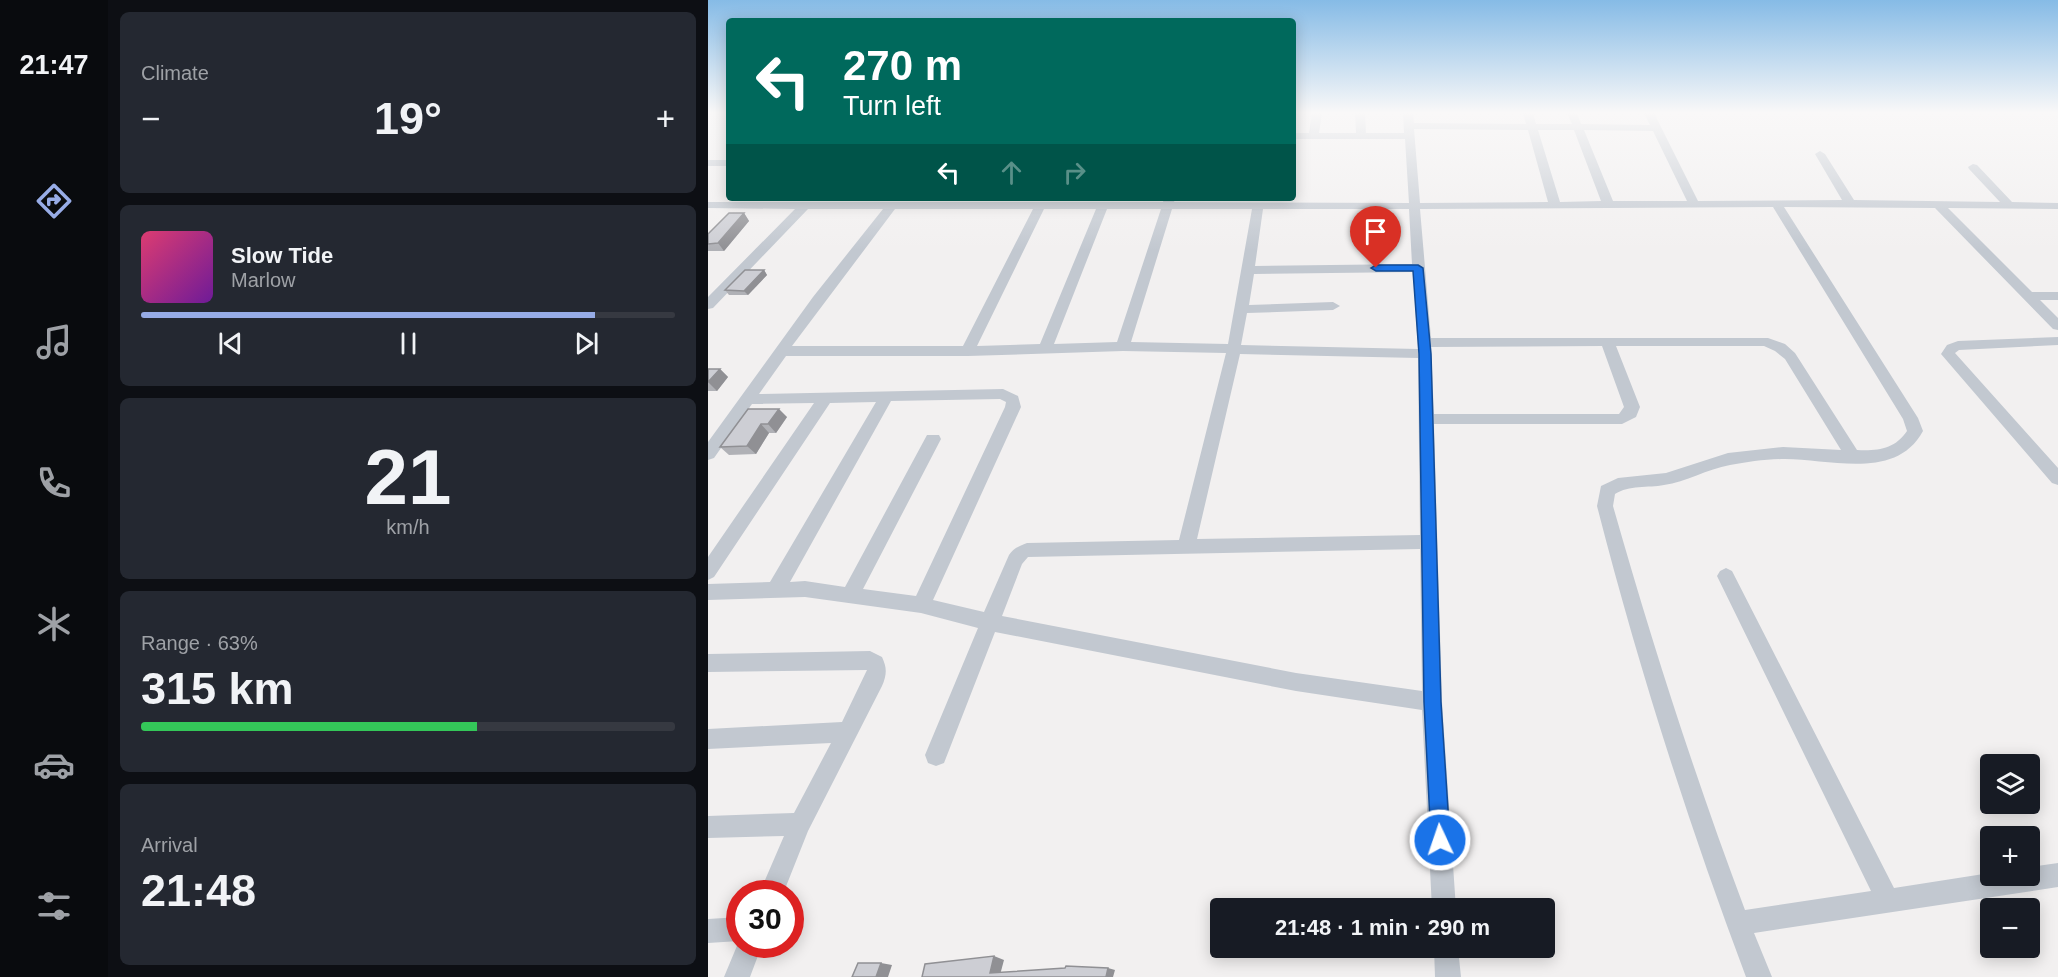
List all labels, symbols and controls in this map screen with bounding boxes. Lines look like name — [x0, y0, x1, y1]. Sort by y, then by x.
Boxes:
icon: left — [744, 42, 822, 120]
text: 270 m — [843, 42, 962, 89]
text: 21:47 — [19, 50, 89, 80]
text: Climate — [141, 62, 209, 84]
text: Turn left — [843, 91, 941, 121]
text: 19° — [374, 93, 442, 144]
text: − — [141, 100, 160, 137]
text: + — [656, 100, 675, 137]
icon: left — [932, 156, 965, 189]
icon: ahead — [995, 156, 1028, 189]
icon: right — [1058, 156, 1091, 189]
icon: directions — [33, 180, 75, 222]
pin — [1350, 206, 1401, 268]
icon: arrive — [1359, 215, 1392, 248]
text: Slow Tide — [231, 243, 333, 268]
text: Marlow — [231, 269, 295, 291]
icon: music — [33, 321, 75, 363]
icon: previous — [214, 327, 247, 360]
icon: pause — [392, 327, 425, 360]
icon: next — [570, 327, 603, 360]
text: 21 — [365, 433, 451, 521]
icon: phone — [33, 462, 75, 504]
text: km/h — [386, 516, 430, 538]
icon: climate — [33, 603, 75, 645]
text: Range · 63% — [141, 632, 258, 654]
text: 315 km — [141, 663, 294, 714]
icon: car — [33, 744, 75, 786]
map controls — [1980, 754, 2040, 958]
button: layers — [1980, 754, 2040, 814]
position arrow — [1408, 808, 1472, 872]
button: + — [1980, 826, 2040, 886]
text: Arrival — [141, 834, 198, 856]
text: 21:48 — [141, 865, 256, 916]
speed limit sign: 30 — [726, 880, 804, 958]
icon: filters — [33, 885, 75, 927]
button: − — [1980, 898, 2040, 958]
text: 21:48 · 1 min · 290 m — [1275, 915, 1490, 940]

